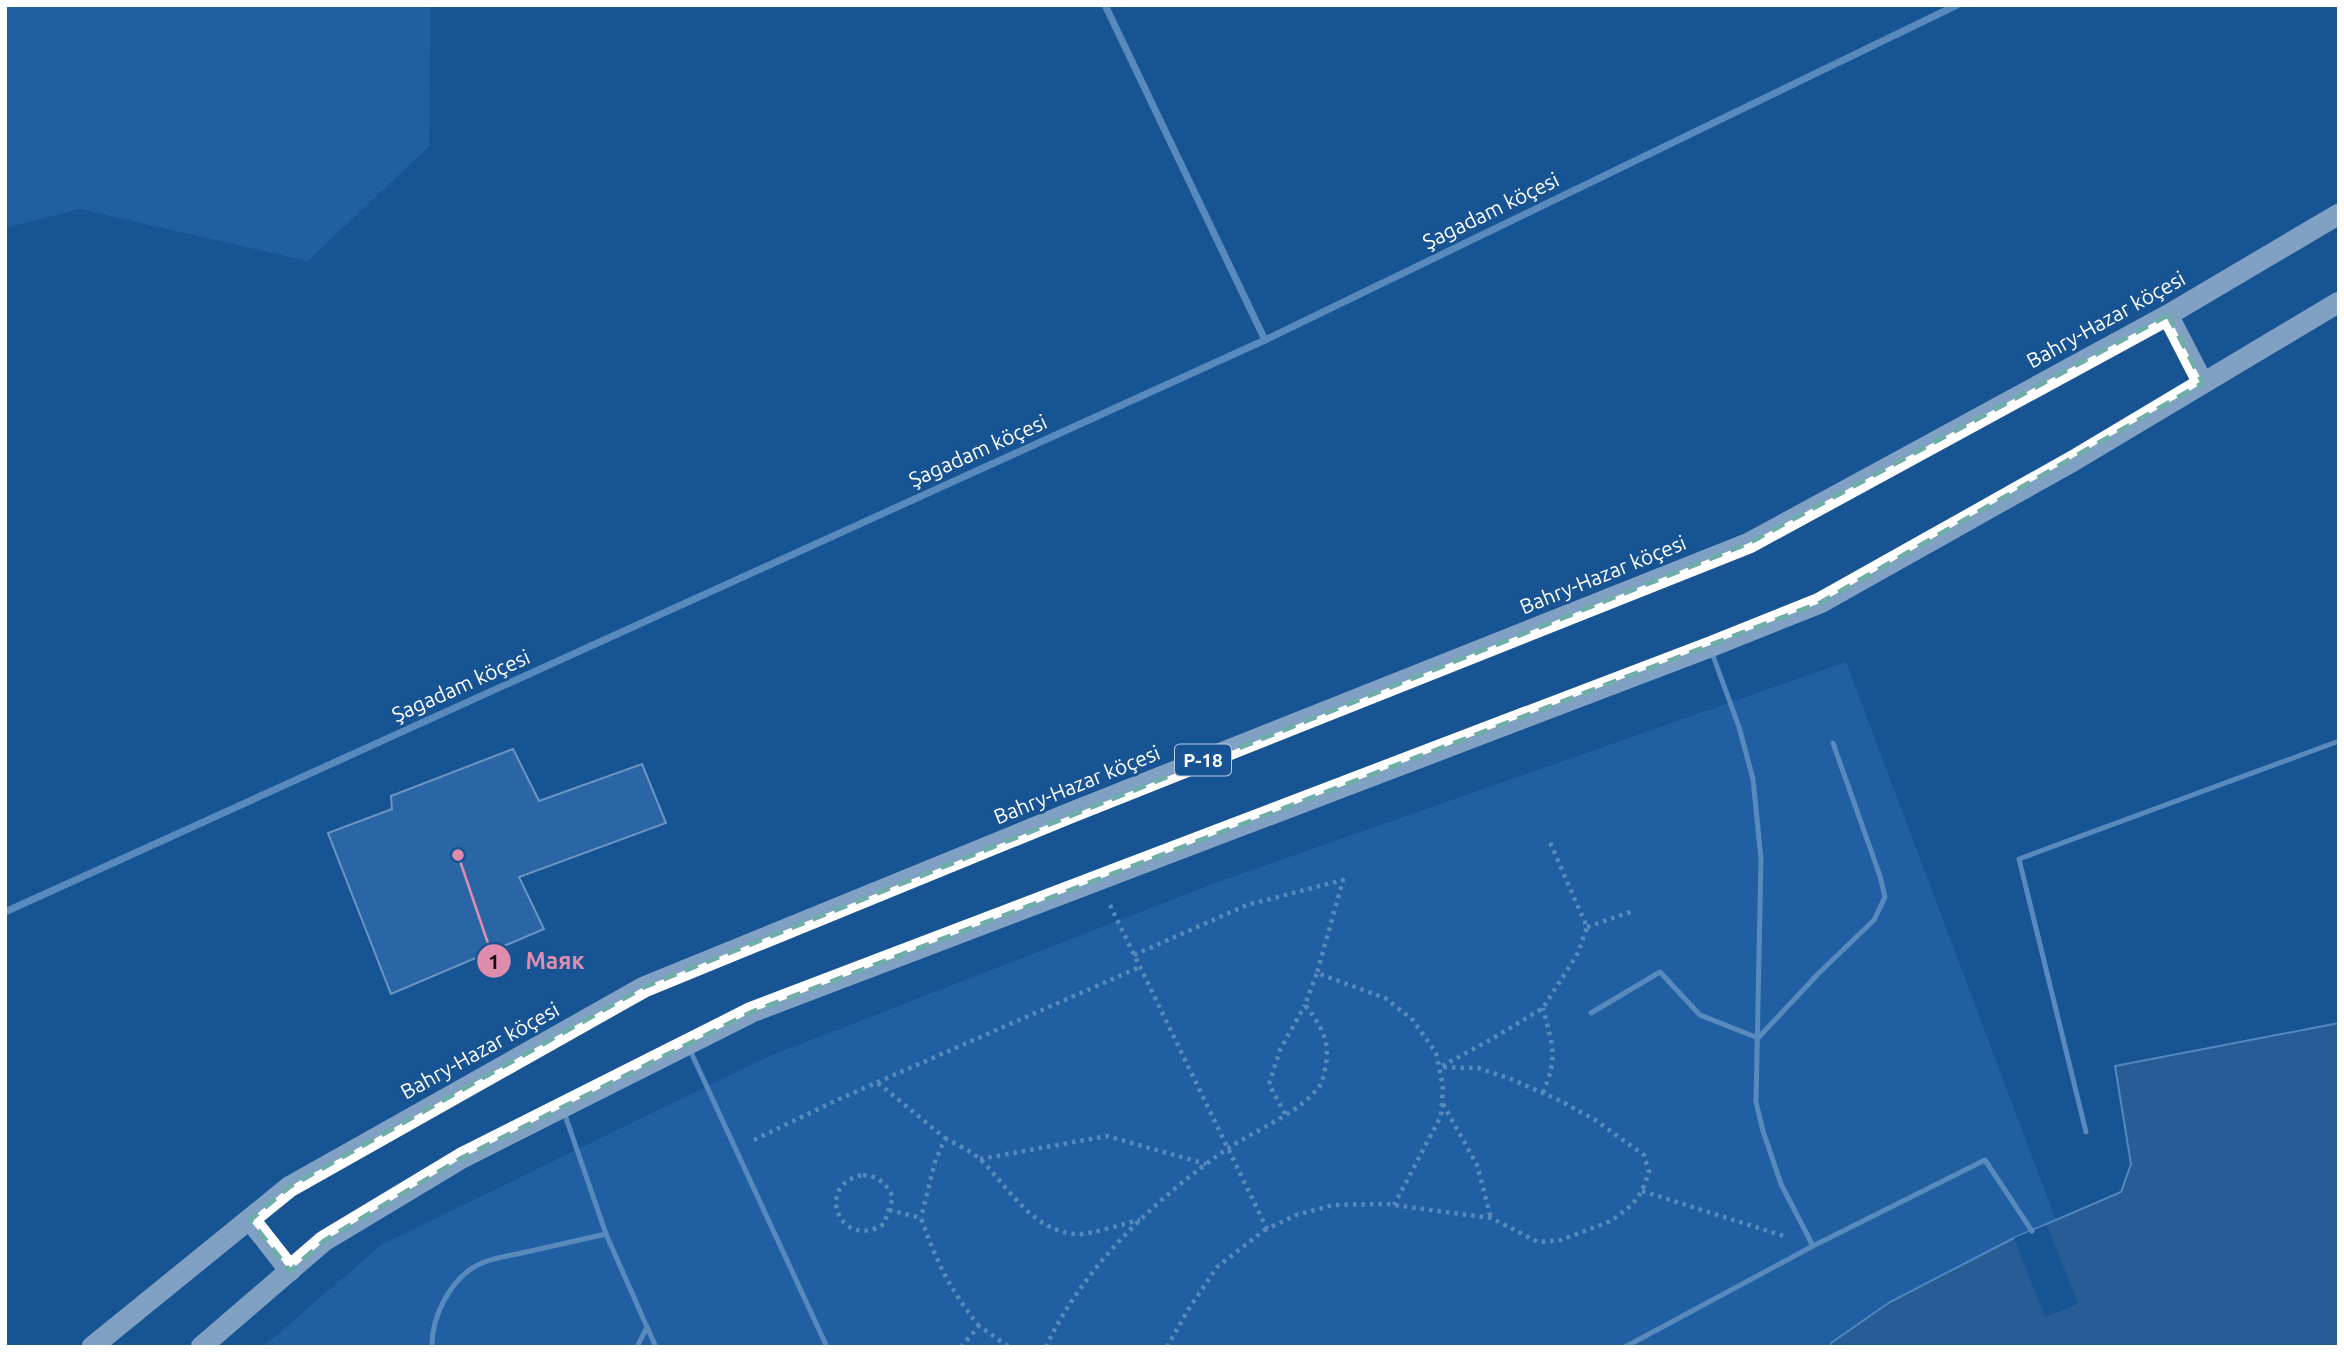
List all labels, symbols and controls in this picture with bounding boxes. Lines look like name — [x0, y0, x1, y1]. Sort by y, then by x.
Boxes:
street label: Şagadam köçesi — [1418, 167, 1563, 253]
street label: Bahry-Hazar köçesi — [2022, 266, 2189, 373]
street label: Şagadam köçesi — [905, 409, 1050, 491]
street label: Bahry-Hazar köçesi — [1516, 530, 1689, 618]
street label: Şagadam köçesi — [388, 644, 533, 726]
street label: Bahry-Hazar köçesi — [990, 740, 1163, 828]
road number: P-18 — [1175, 744, 1231, 776]
callout: Маяк — [477, 939, 599, 983]
text: Маяк — [525, 948, 585, 973]
text: 1 — [488, 949, 500, 973]
street label: Bahry-Hazar köçesi — [396, 997, 563, 1104]

